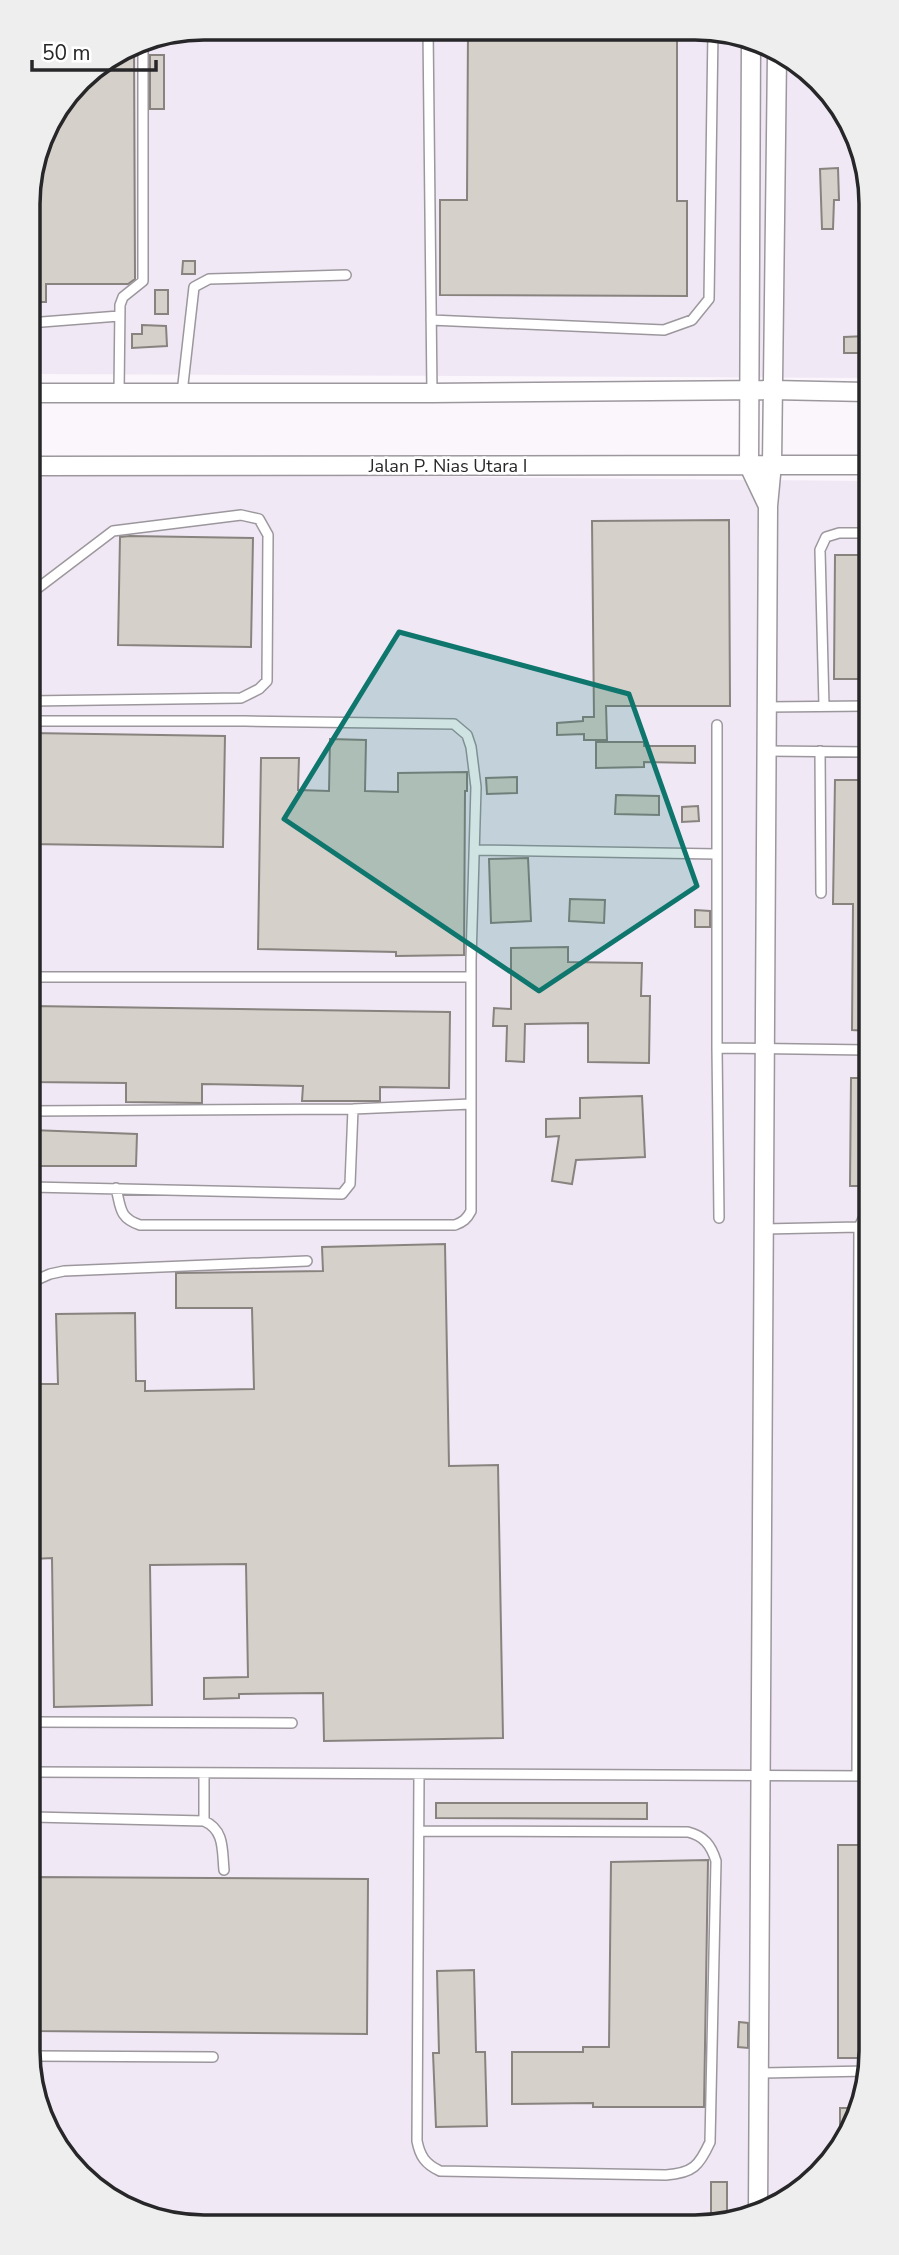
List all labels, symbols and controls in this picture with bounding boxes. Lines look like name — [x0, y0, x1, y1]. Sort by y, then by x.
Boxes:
scale bar — [32, 28, 156, 72]
text: 50 m — [42, 39, 91, 67]
street label: Jalan P. Nias Utara I — [368, 454, 527, 478]

